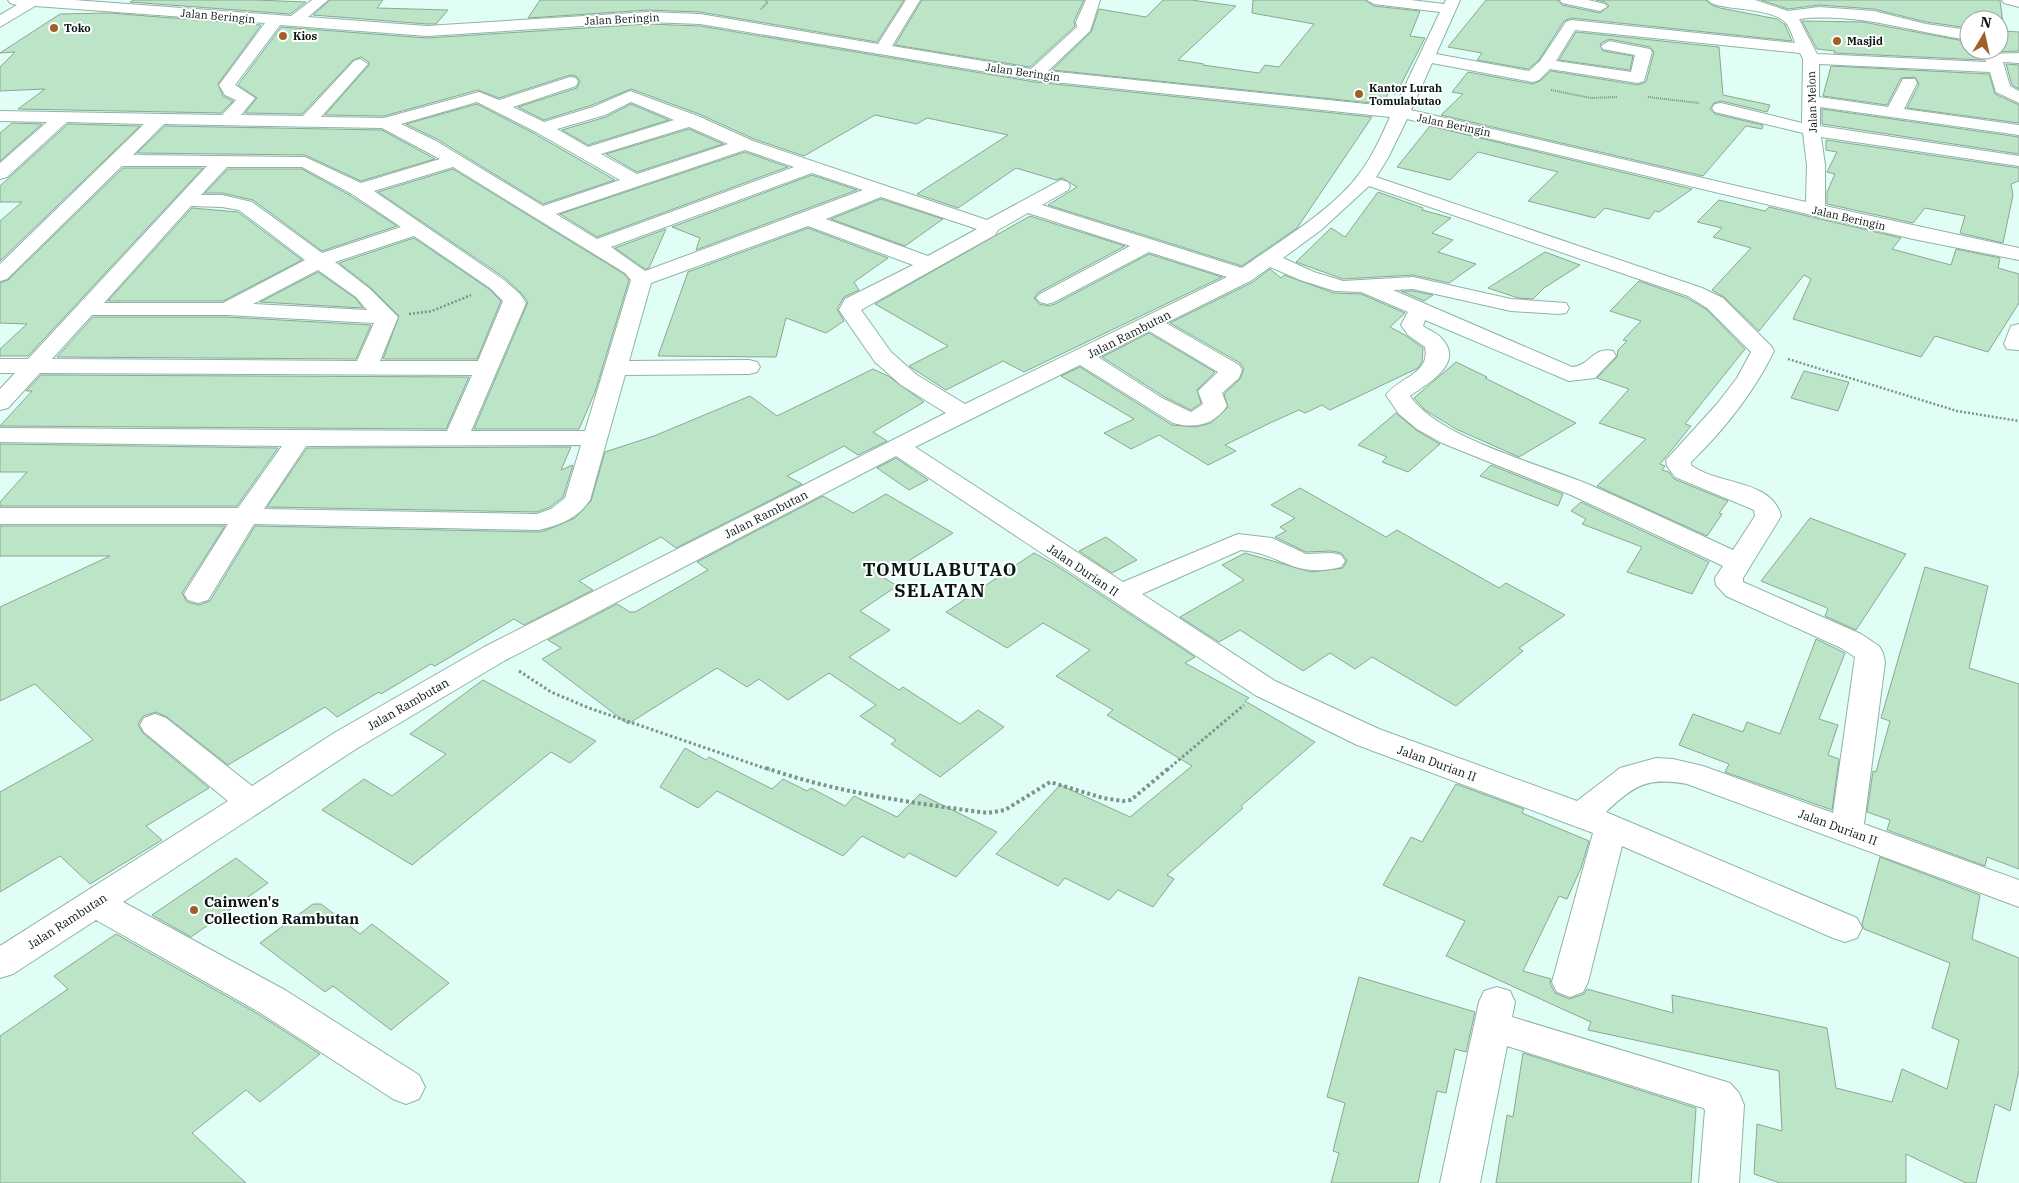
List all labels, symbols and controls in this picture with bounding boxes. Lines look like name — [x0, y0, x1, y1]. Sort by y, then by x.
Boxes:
street label: Jalan Beringin — [180, 6, 256, 26]
street label: Jalan Beringin — [584, 10, 660, 28]
north arrow — [1959, 10, 2009, 60]
text: N — [1979, 12, 1993, 32]
place label: Toko — [64, 21, 91, 35]
marker: Toko — [48, 22, 60, 34]
place label: Kios — [293, 29, 318, 43]
marker: Kios — [277, 30, 289, 42]
place label: Masjid — [1847, 34, 1883, 48]
marker: Masjid — [1831, 35, 1843, 47]
street label: Jalan Beringin — [985, 60, 1061, 84]
street label: Jalan Melon — [1804, 71, 1820, 133]
place label: Kantor Lurah Tomulabutao — [1369, 81, 1442, 108]
marker: Kantor Lurah Tomulabutao — [1353, 88, 1365, 100]
street label: Jalan Beringin — [1416, 110, 1492, 140]
street label: Jalan Beringin — [1811, 203, 1887, 233]
street label: Jalan Rambutan — [1085, 306, 1174, 361]
street label: Jalan Rambutan — [722, 486, 811, 541]
street label: Jalan Durian II — [1044, 541, 1122, 599]
district label: TOMULABUTAO SELATAN — [863, 558, 1017, 602]
street label: Jalan Rambutan — [365, 674, 452, 733]
street label: Jalan Durian II — [1395, 742, 1479, 784]
street label: Jalan Durian II — [1796, 806, 1880, 848]
street label: Jalan Rambutan — [24, 890, 110, 952]
place label: Cainwen's Collection Rambutan — [204, 892, 359, 928]
marker: Cainwen's Collection Rambutan — [188, 904, 200, 916]

